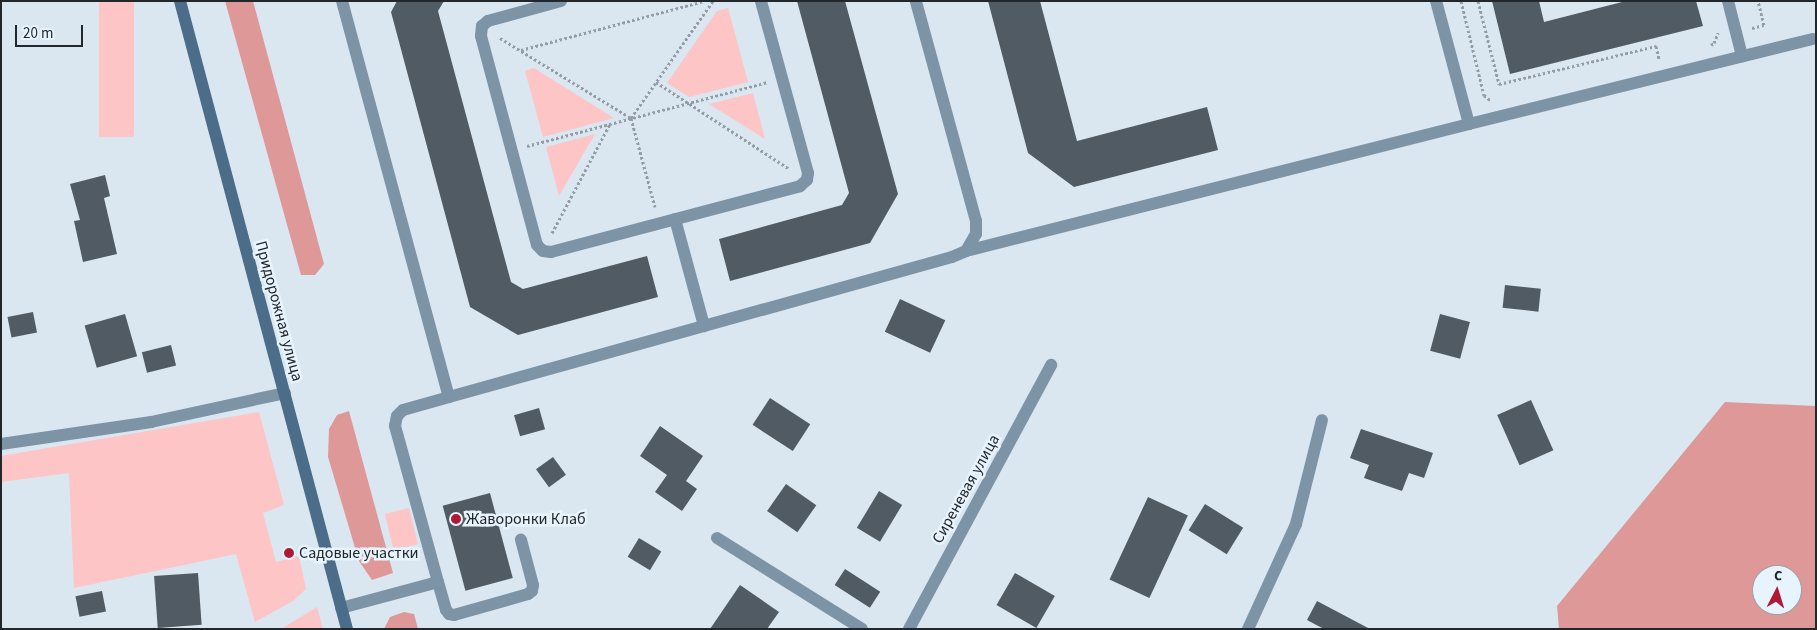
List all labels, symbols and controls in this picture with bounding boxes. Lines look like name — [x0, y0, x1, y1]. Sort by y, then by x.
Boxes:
scale bar — [18, 15, 85, 47]
text: 20 m — [23, 23, 53, 44]
street label: Придорожная улица — [251, 239, 307, 383]
street label: Сиреневая улица — [928, 431, 1004, 547]
place label: Жаворонки Клаб — [466, 509, 586, 529]
marker: Жаворонки Клаб — [450, 513, 462, 525]
place label: Садовые участки — [299, 543, 419, 563]
marker: Садовые участки — [283, 547, 295, 559]
north arrow — [1752, 565, 1802, 615]
text: С — [1773, 566, 1783, 586]

